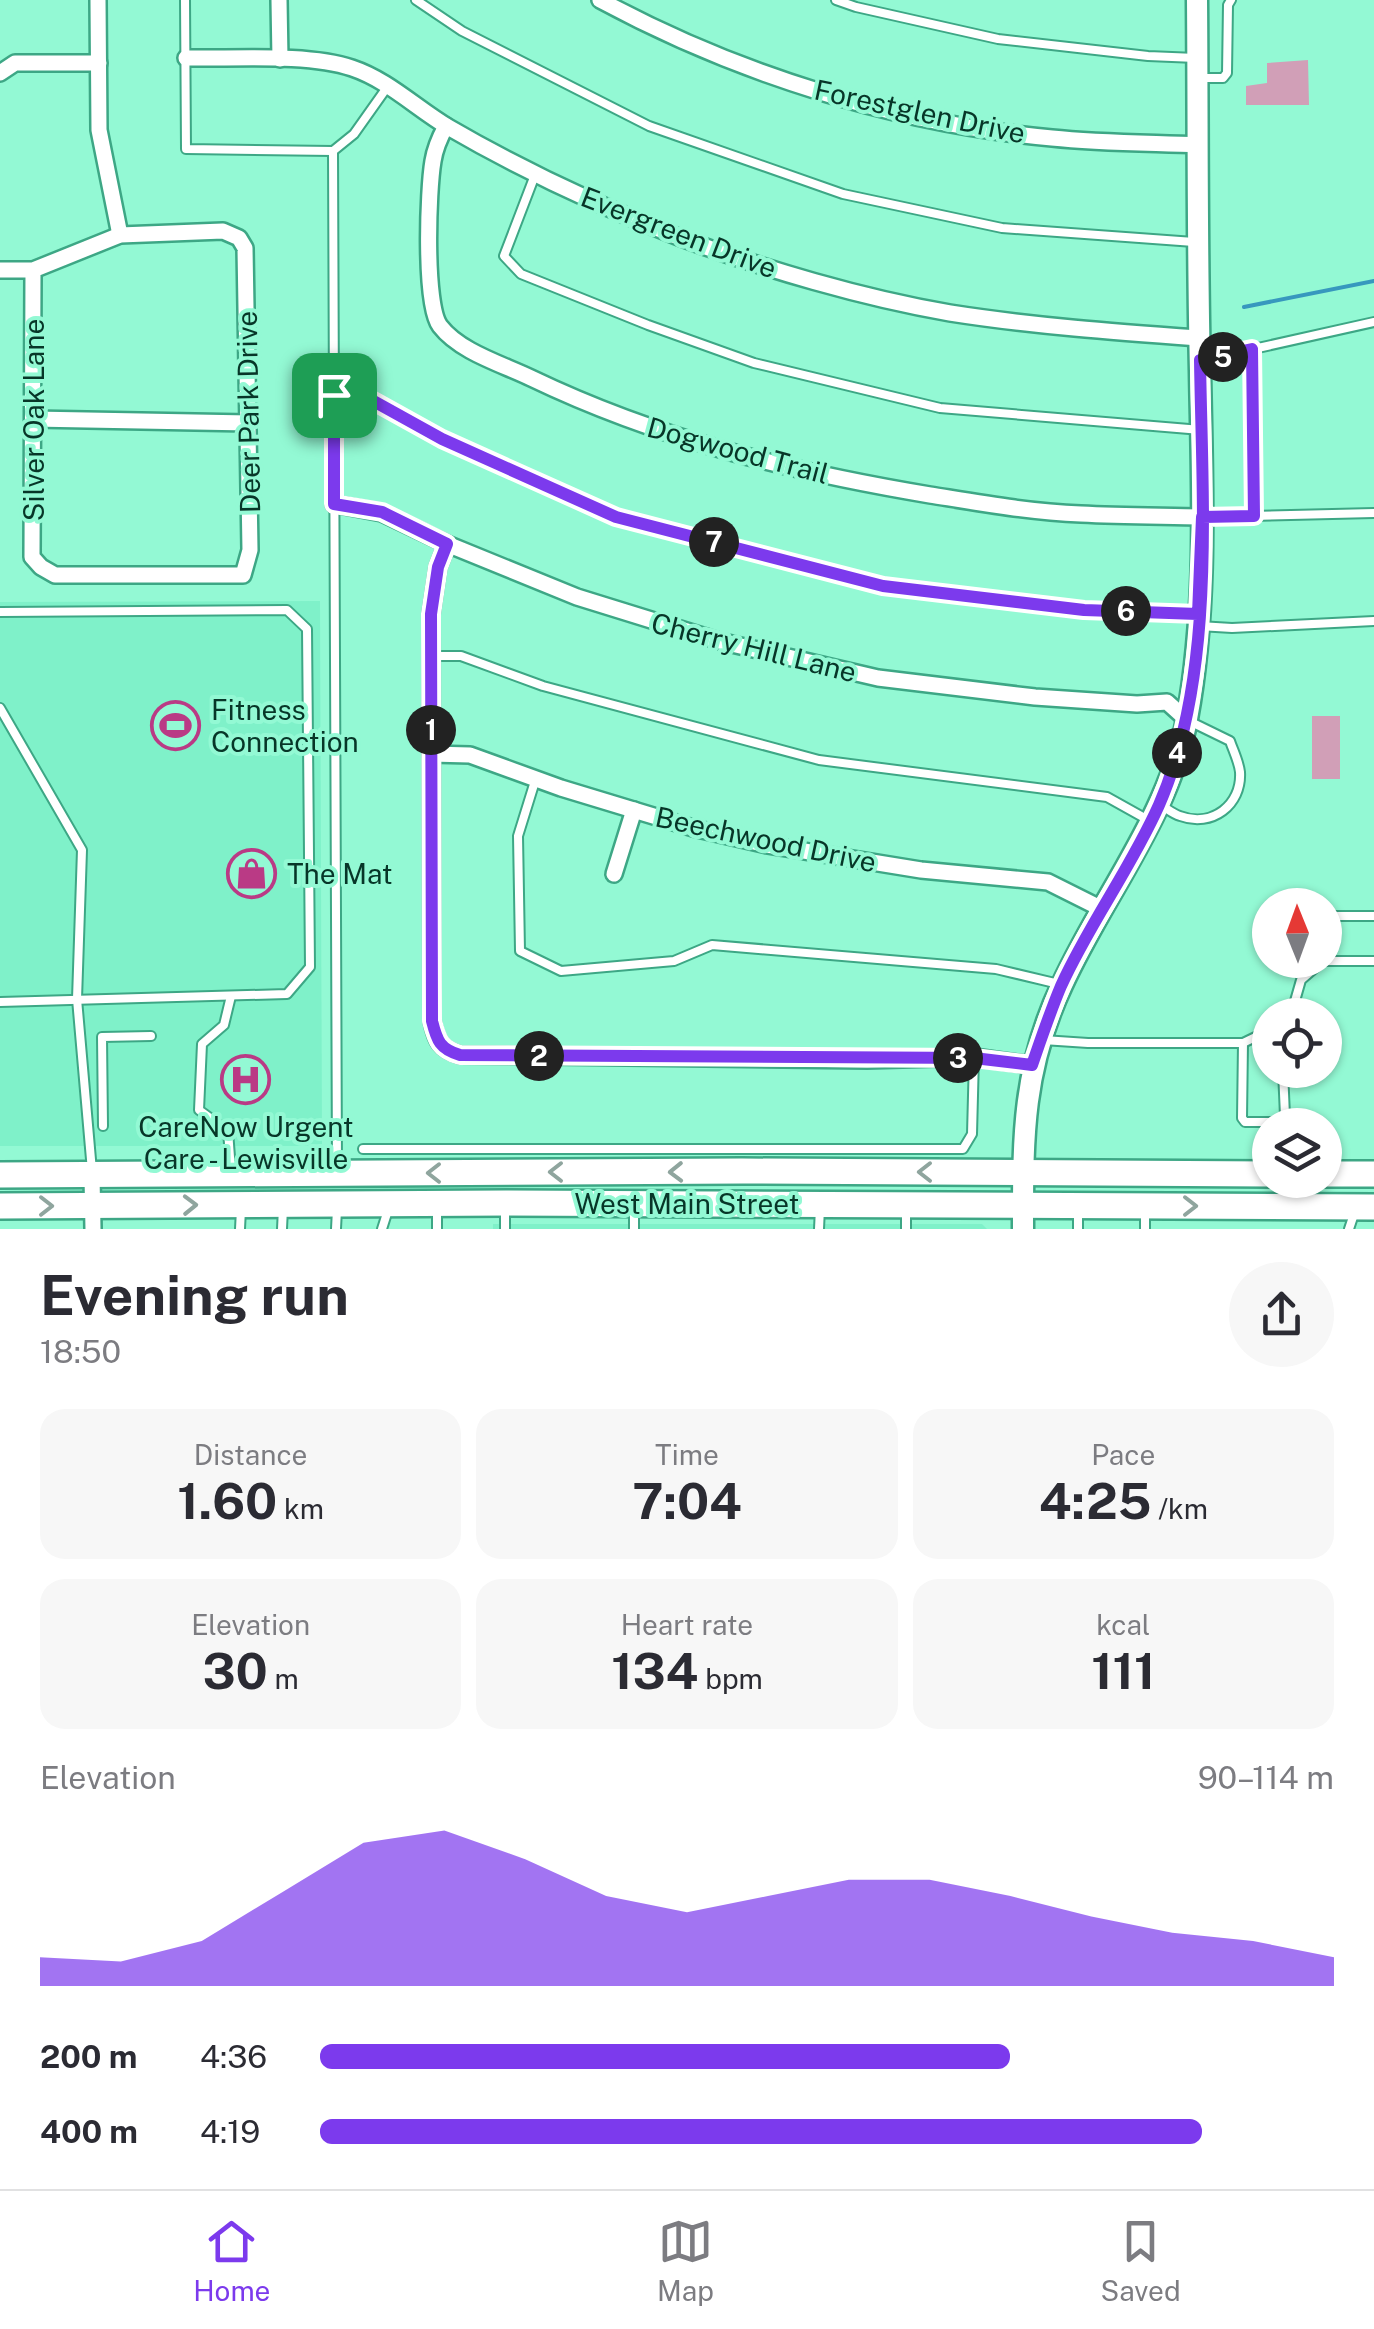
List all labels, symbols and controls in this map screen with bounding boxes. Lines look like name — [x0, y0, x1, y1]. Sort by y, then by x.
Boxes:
street label: Forestglen Drive — [812, 73, 1028, 149]
street label: Evergreen Drive — [576, 180, 782, 284]
street label: Deer Park Drive — [230, 311, 266, 513]
street label: Silver Oak Lane — [17, 319, 50, 521]
pin: 5 — [1198, 332, 1248, 382]
text: 5 — [1214, 340, 1232, 373]
pin — [292, 353, 377, 438]
icon: arrive — [307, 368, 362, 423]
street label: Dogwood Trail — [644, 410, 832, 490]
pin: 7 — [689, 517, 739, 567]
text: 7 — [705, 525, 723, 558]
pin: 6 — [1101, 586, 1151, 636]
text: 6 — [1117, 594, 1135, 627]
street label: Cherry Hill Lane — [648, 606, 860, 688]
place label: Fitness Connection — [211, 693, 359, 758]
sports icon: Fitness Connection — [150, 699, 202, 751]
pin: 1 — [406, 705, 456, 755]
text: 1 — [425, 713, 437, 746]
pin: 4 — [1152, 728, 1202, 778]
text: 4 — [1168, 736, 1186, 769]
street label: Beechwood Drive — [653, 799, 879, 879]
shop icon: The Mat — [226, 847, 278, 899]
place label: The Mat — [287, 857, 393, 890]
north arrow — [1252, 888, 1342, 978]
map controls — [1252, 888, 1342, 1198]
button: locate — [1252, 998, 1342, 1088]
pin: 2 — [514, 1031, 564, 1081]
pin: 3 — [933, 1033, 983, 1083]
text: 2 — [530, 1039, 548, 1072]
text: 3 — [949, 1041, 967, 1074]
hospital icon: CareNow Urgent Care - Lewisville — [220, 1053, 272, 1105]
button: layers — [1252, 1108, 1342, 1198]
place label: CareNow Urgent Care - Lewisville — [138, 1110, 354, 1175]
one-way arrow — [668, 1161, 684, 1182]
one-way arrow — [917, 1161, 932, 1183]
one-way arrow — [426, 1162, 442, 1184]
one-way arrow — [547, 1162, 563, 1183]
street label: West Main Street — [575, 1187, 799, 1220]
one-way arrow — [183, 1194, 199, 1215]
one-way arrow — [40, 1195, 55, 1217]
one-way arrow — [1184, 1195, 1199, 1217]
button: share — [1229, 1262, 1334, 1367]
text: Evening run — [40, 1263, 349, 1327]
text: 18:50 — [40, 1333, 121, 1370]
text: Distance — [194, 1438, 307, 1471]
text: Time — [655, 1438, 719, 1471]
text: Pace — [1091, 1438, 1155, 1471]
text: 1.60 — [177, 1471, 277, 1530]
text: 7:04 — [632, 1471, 742, 1530]
text: 4:25 — [1039, 1471, 1151, 1530]
text: km — [277, 1492, 324, 1525]
text: /km — [1151, 1492, 1208, 1525]
text: Elevation — [191, 1608, 310, 1641]
text: Heart rate — [621, 1608, 753, 1641]
text: kcal — [1096, 1608, 1150, 1641]
text: 30 — [202, 1641, 268, 1700]
text: 134 — [611, 1641, 698, 1700]
text: 111 — [1091, 1641, 1155, 1700]
text: m — [268, 1662, 299, 1695]
text: bpm — [698, 1662, 763, 1695]
text: Elevation — [40, 1759, 176, 1796]
text: 90–114 m — [1198, 1759, 1334, 1796]
text: 200 m — [40, 2038, 137, 2075]
text: 4:36 — [200, 2038, 267, 2075]
text: 400 m — [40, 2113, 138, 2150]
text: 4:19 — [200, 2113, 260, 2150]
tab: Home — [193, 2214, 270, 2307]
tab: Map — [657, 2214, 714, 2307]
tab: Saved — [1101, 2214, 1181, 2307]

